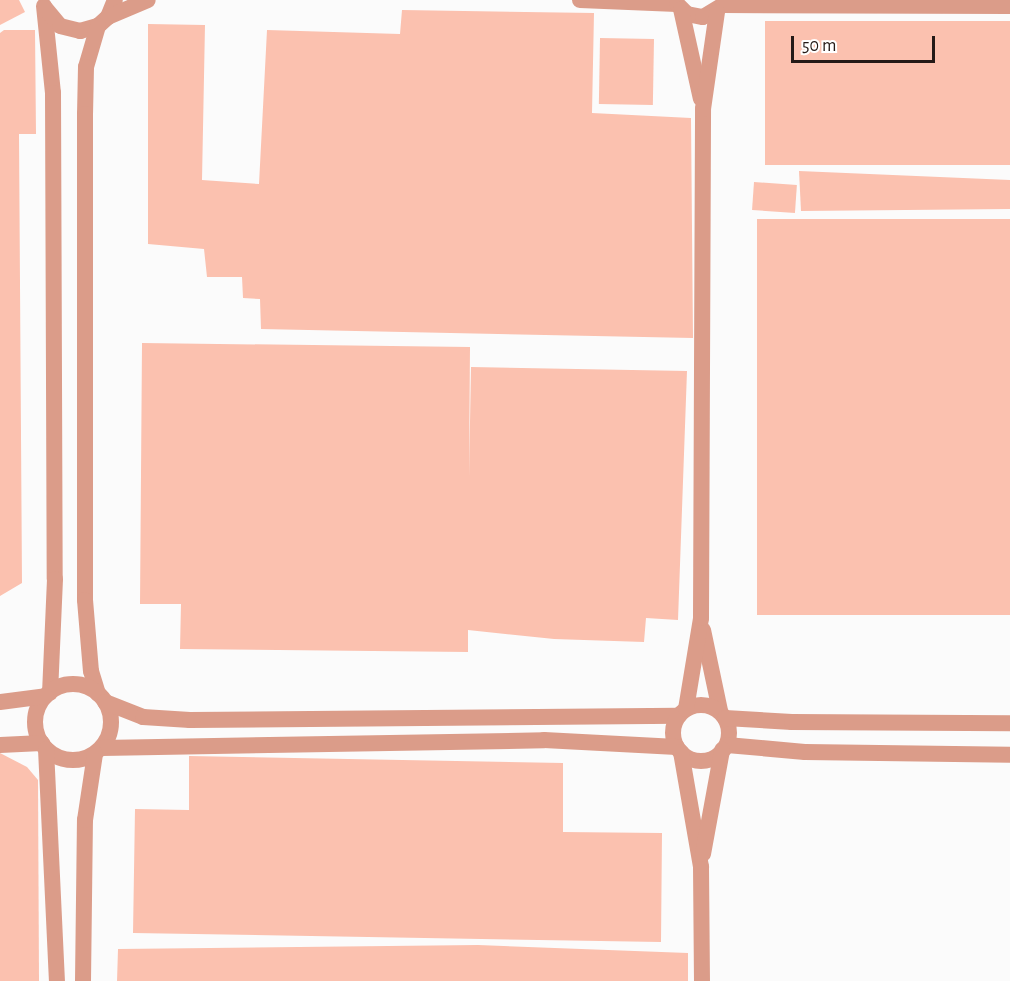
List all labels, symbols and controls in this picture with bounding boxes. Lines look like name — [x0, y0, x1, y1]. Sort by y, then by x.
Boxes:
scale bar — [794, 24, 938, 62]
text: 50 m — [802, 37, 836, 55]

